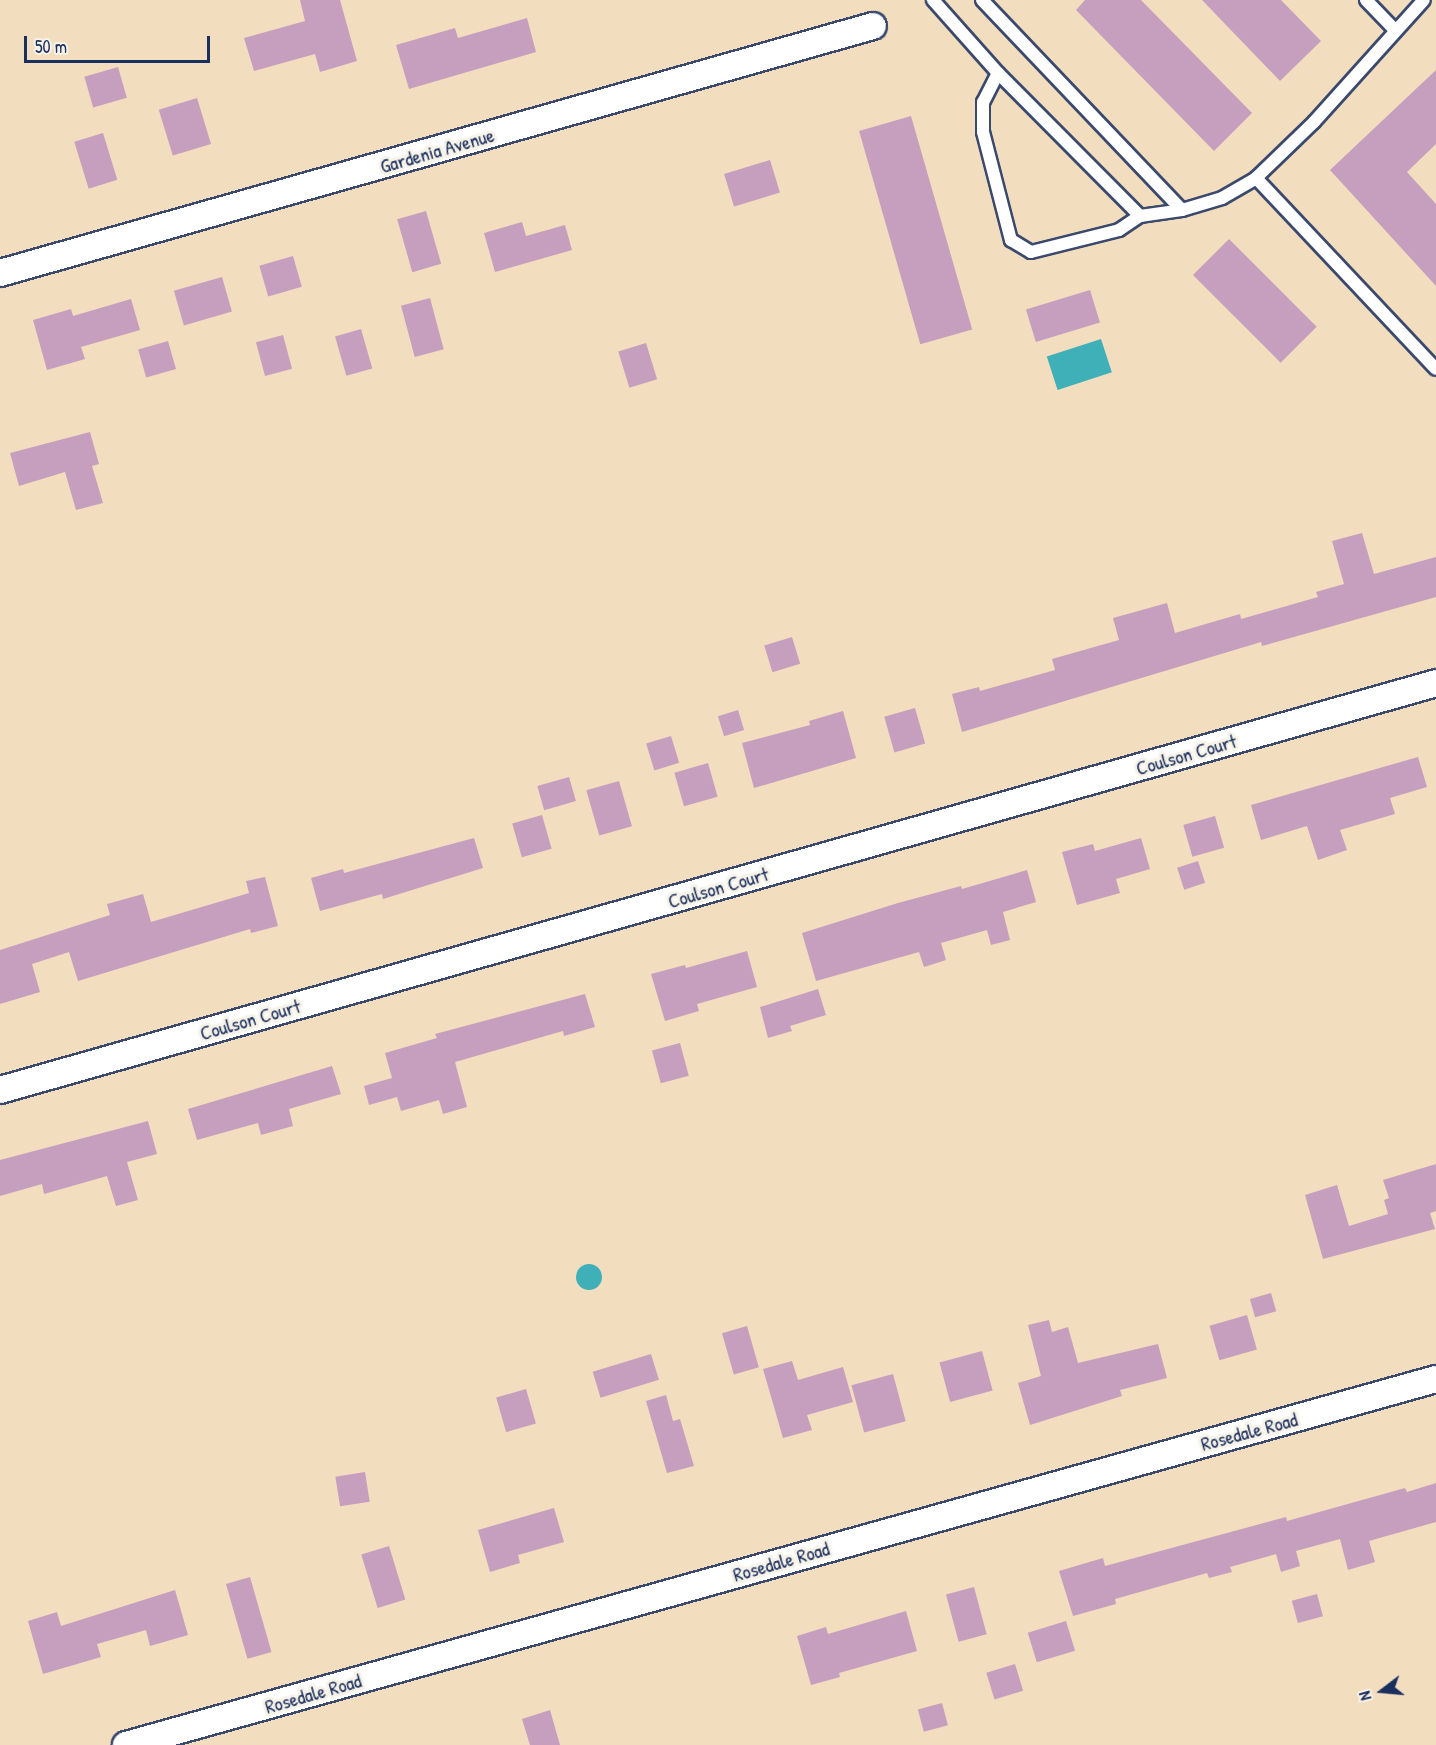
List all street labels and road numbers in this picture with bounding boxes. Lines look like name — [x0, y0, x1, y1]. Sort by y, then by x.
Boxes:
street label: Gardenia Avenue — [377, 122, 497, 178]
street label: Coulson Court — [1133, 728, 1239, 780]
street label: Coulson Court — [665, 861, 771, 913]
street label: Coulson Court — [197, 993, 303, 1045]
street label: Rosedale Road — [1198, 1407, 1300, 1455]
street label: Rosedale Road — [730, 1536, 832, 1586]
street label: Rosedale Road — [262, 1668, 364, 1718]

